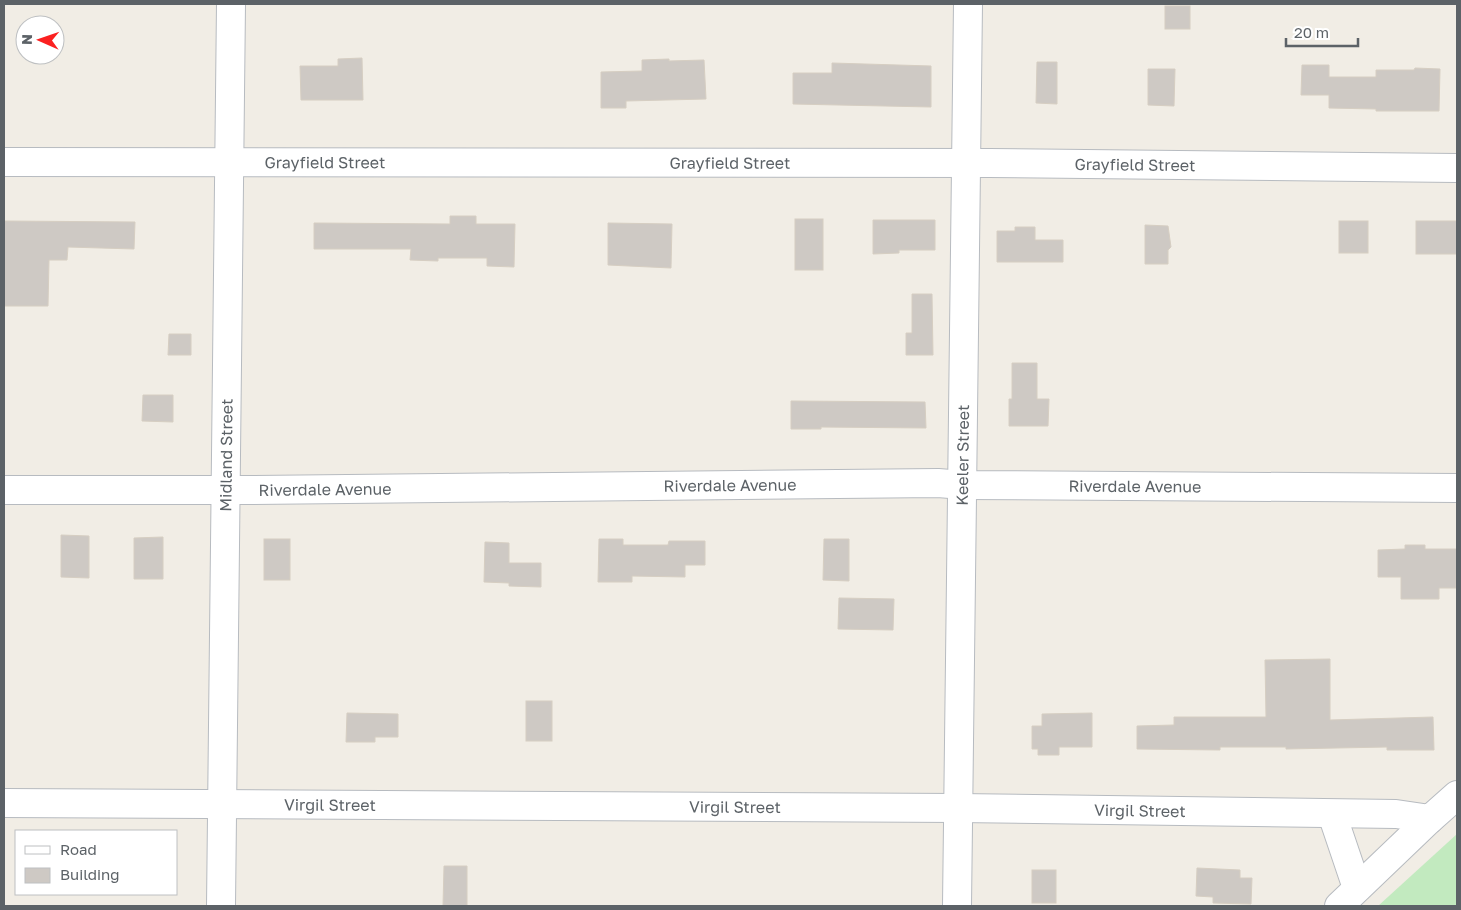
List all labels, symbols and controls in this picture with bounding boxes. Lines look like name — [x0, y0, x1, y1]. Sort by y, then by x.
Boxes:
north arrow — [15, 15, 65, 65]
scale bar — [1286, 15, 1358, 47]
text: 20 m — [1294, 23, 1329, 41]
text: N — [18, 34, 35, 45]
street label: Grayfield Street — [264, 152, 386, 172]
street label: Grayfield Street — [669, 153, 791, 173]
street label: Grayfield Street — [1074, 154, 1196, 175]
street label: Midland Street — [215, 398, 237, 512]
street label: Keeler Street — [952, 404, 973, 506]
street label: Riverdale Avenue — [663, 474, 797, 496]
street label: Riverdale Avenue — [1068, 476, 1201, 496]
street label: Riverdale Avenue — [258, 479, 392, 500]
street label: Virgil Street — [284, 794, 376, 815]
street label: Virgil Street — [689, 797, 781, 817]
street label: Virgil Street — [1094, 800, 1186, 821]
legend — [15, 830, 178, 895]
text: Road — [60, 840, 97, 858]
text: Building — [60, 865, 120, 883]

